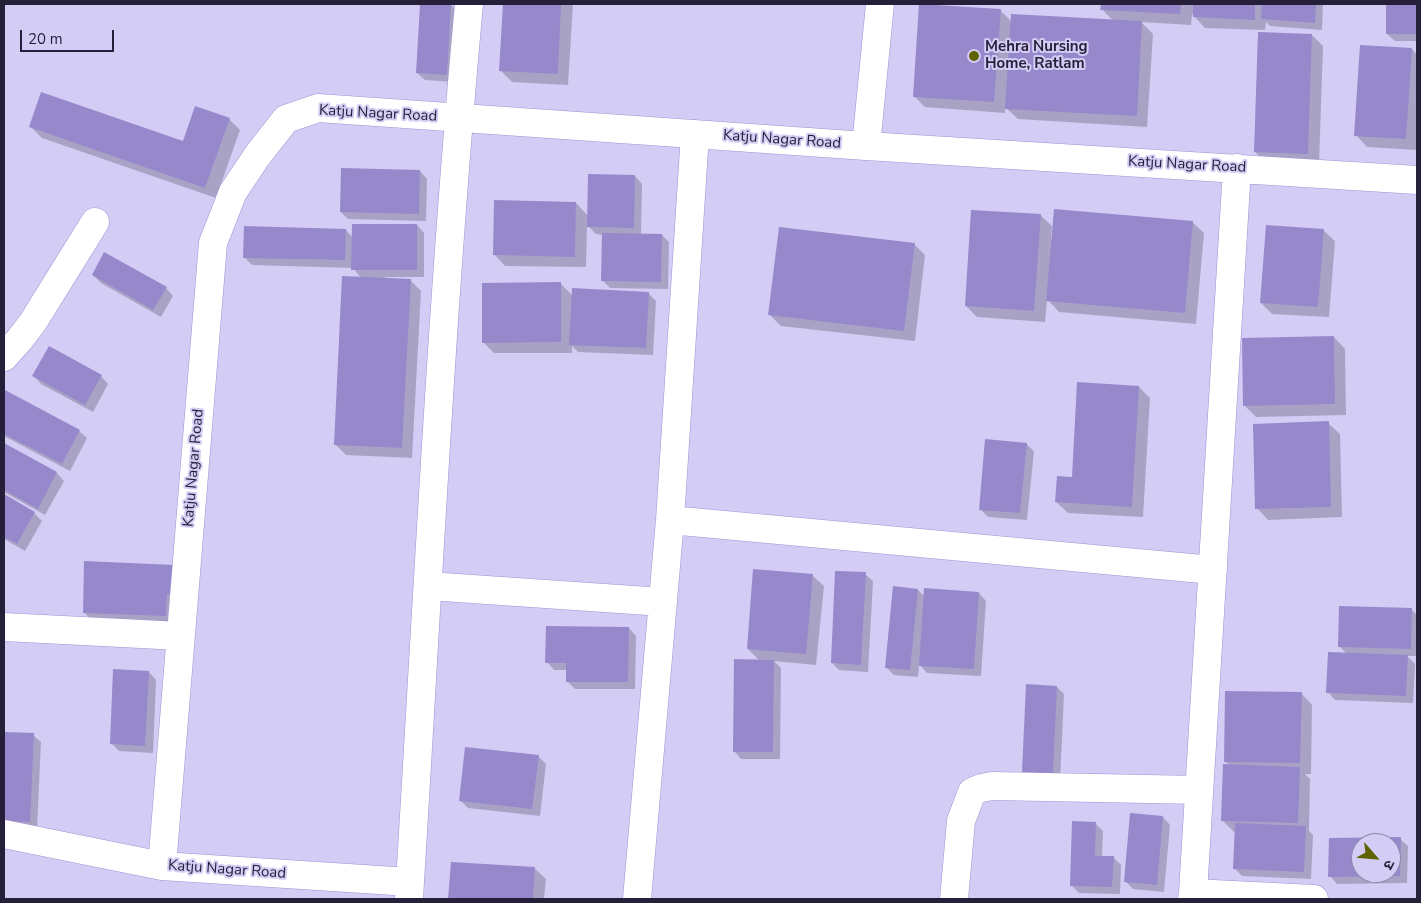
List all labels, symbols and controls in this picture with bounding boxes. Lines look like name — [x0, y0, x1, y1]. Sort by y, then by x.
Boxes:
scale bar — [22, 20, 116, 52]
text: 20 m — [28, 29, 63, 49]
place label: Mehra Nursing Home, Ratlam — [985, 38, 1088, 73]
marker: Mehra Nursing Home, Ratlam — [967, 49, 981, 63]
street label: Katju Nagar Road — [318, 102, 438, 126]
street label: Katju Nagar Road — [722, 127, 842, 153]
street label: Katju Nagar Road — [1127, 153, 1247, 177]
street label: Katju Nagar Road — [180, 408, 208, 528]
north arrow — [1351, 833, 1401, 883]
street label: Katju Nagar Road — [167, 857, 287, 883]
text: उ — [1379, 857, 1399, 873]

